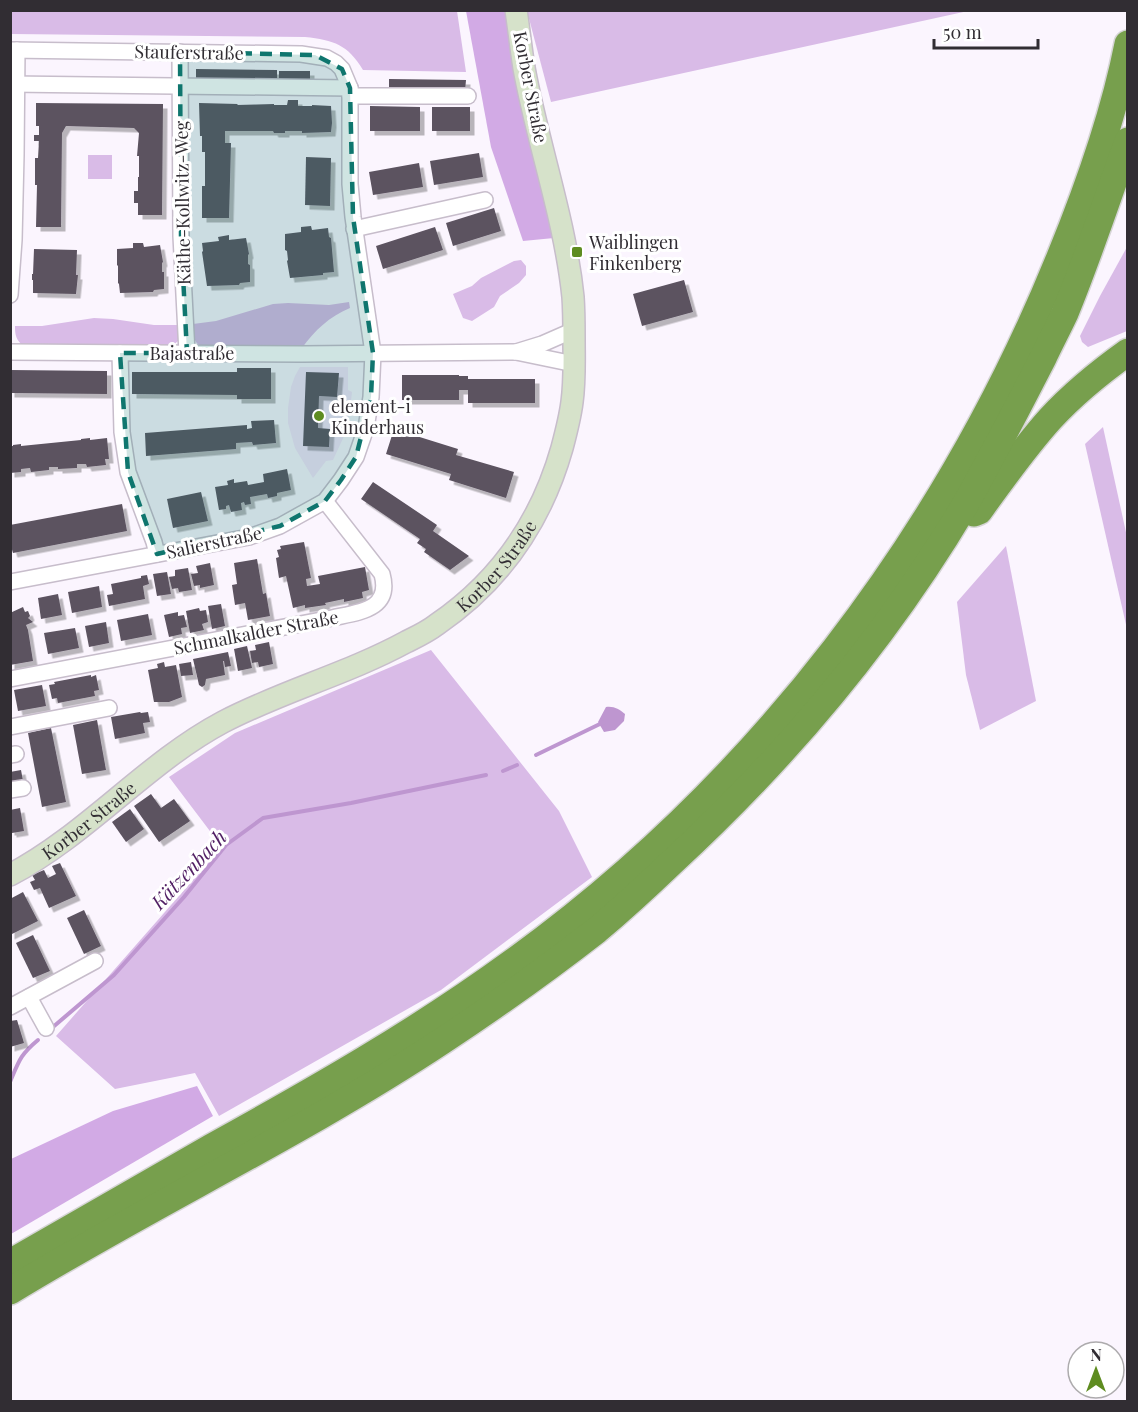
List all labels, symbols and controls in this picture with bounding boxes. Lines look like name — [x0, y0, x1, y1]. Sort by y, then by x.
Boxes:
scale bar — [934, 12, 1038, 50]
text: 50 m — [943, 20, 982, 44]
street label: Korber Straße — [508, 29, 554, 145]
street label: Stauferstraße — [134, 39, 244, 65]
street label: Käthe-Kollwitz-Weg — [169, 120, 195, 285]
place label: Waiblingen Finkenberg — [588, 230, 682, 275]
marker: Waiblingen Finkenberg — [570, 245, 584, 259]
street label: Bajastraße — [150, 341, 234, 365]
place label: element-i Kinderhaus — [331, 394, 424, 439]
marker: element-i Kinderhaus — [312, 409, 326, 423]
street label: Korber Straße — [451, 516, 542, 617]
street label: Salierstraße — [164, 520, 264, 564]
street label: Schmalkalder Straße — [172, 604, 340, 660]
street label: Korber Straße — [37, 776, 141, 865]
water label: Kätzenbach — [144, 823, 232, 915]
north arrow — [1066, 1340, 1126, 1400]
text: N — [1090, 1344, 1102, 1365]

